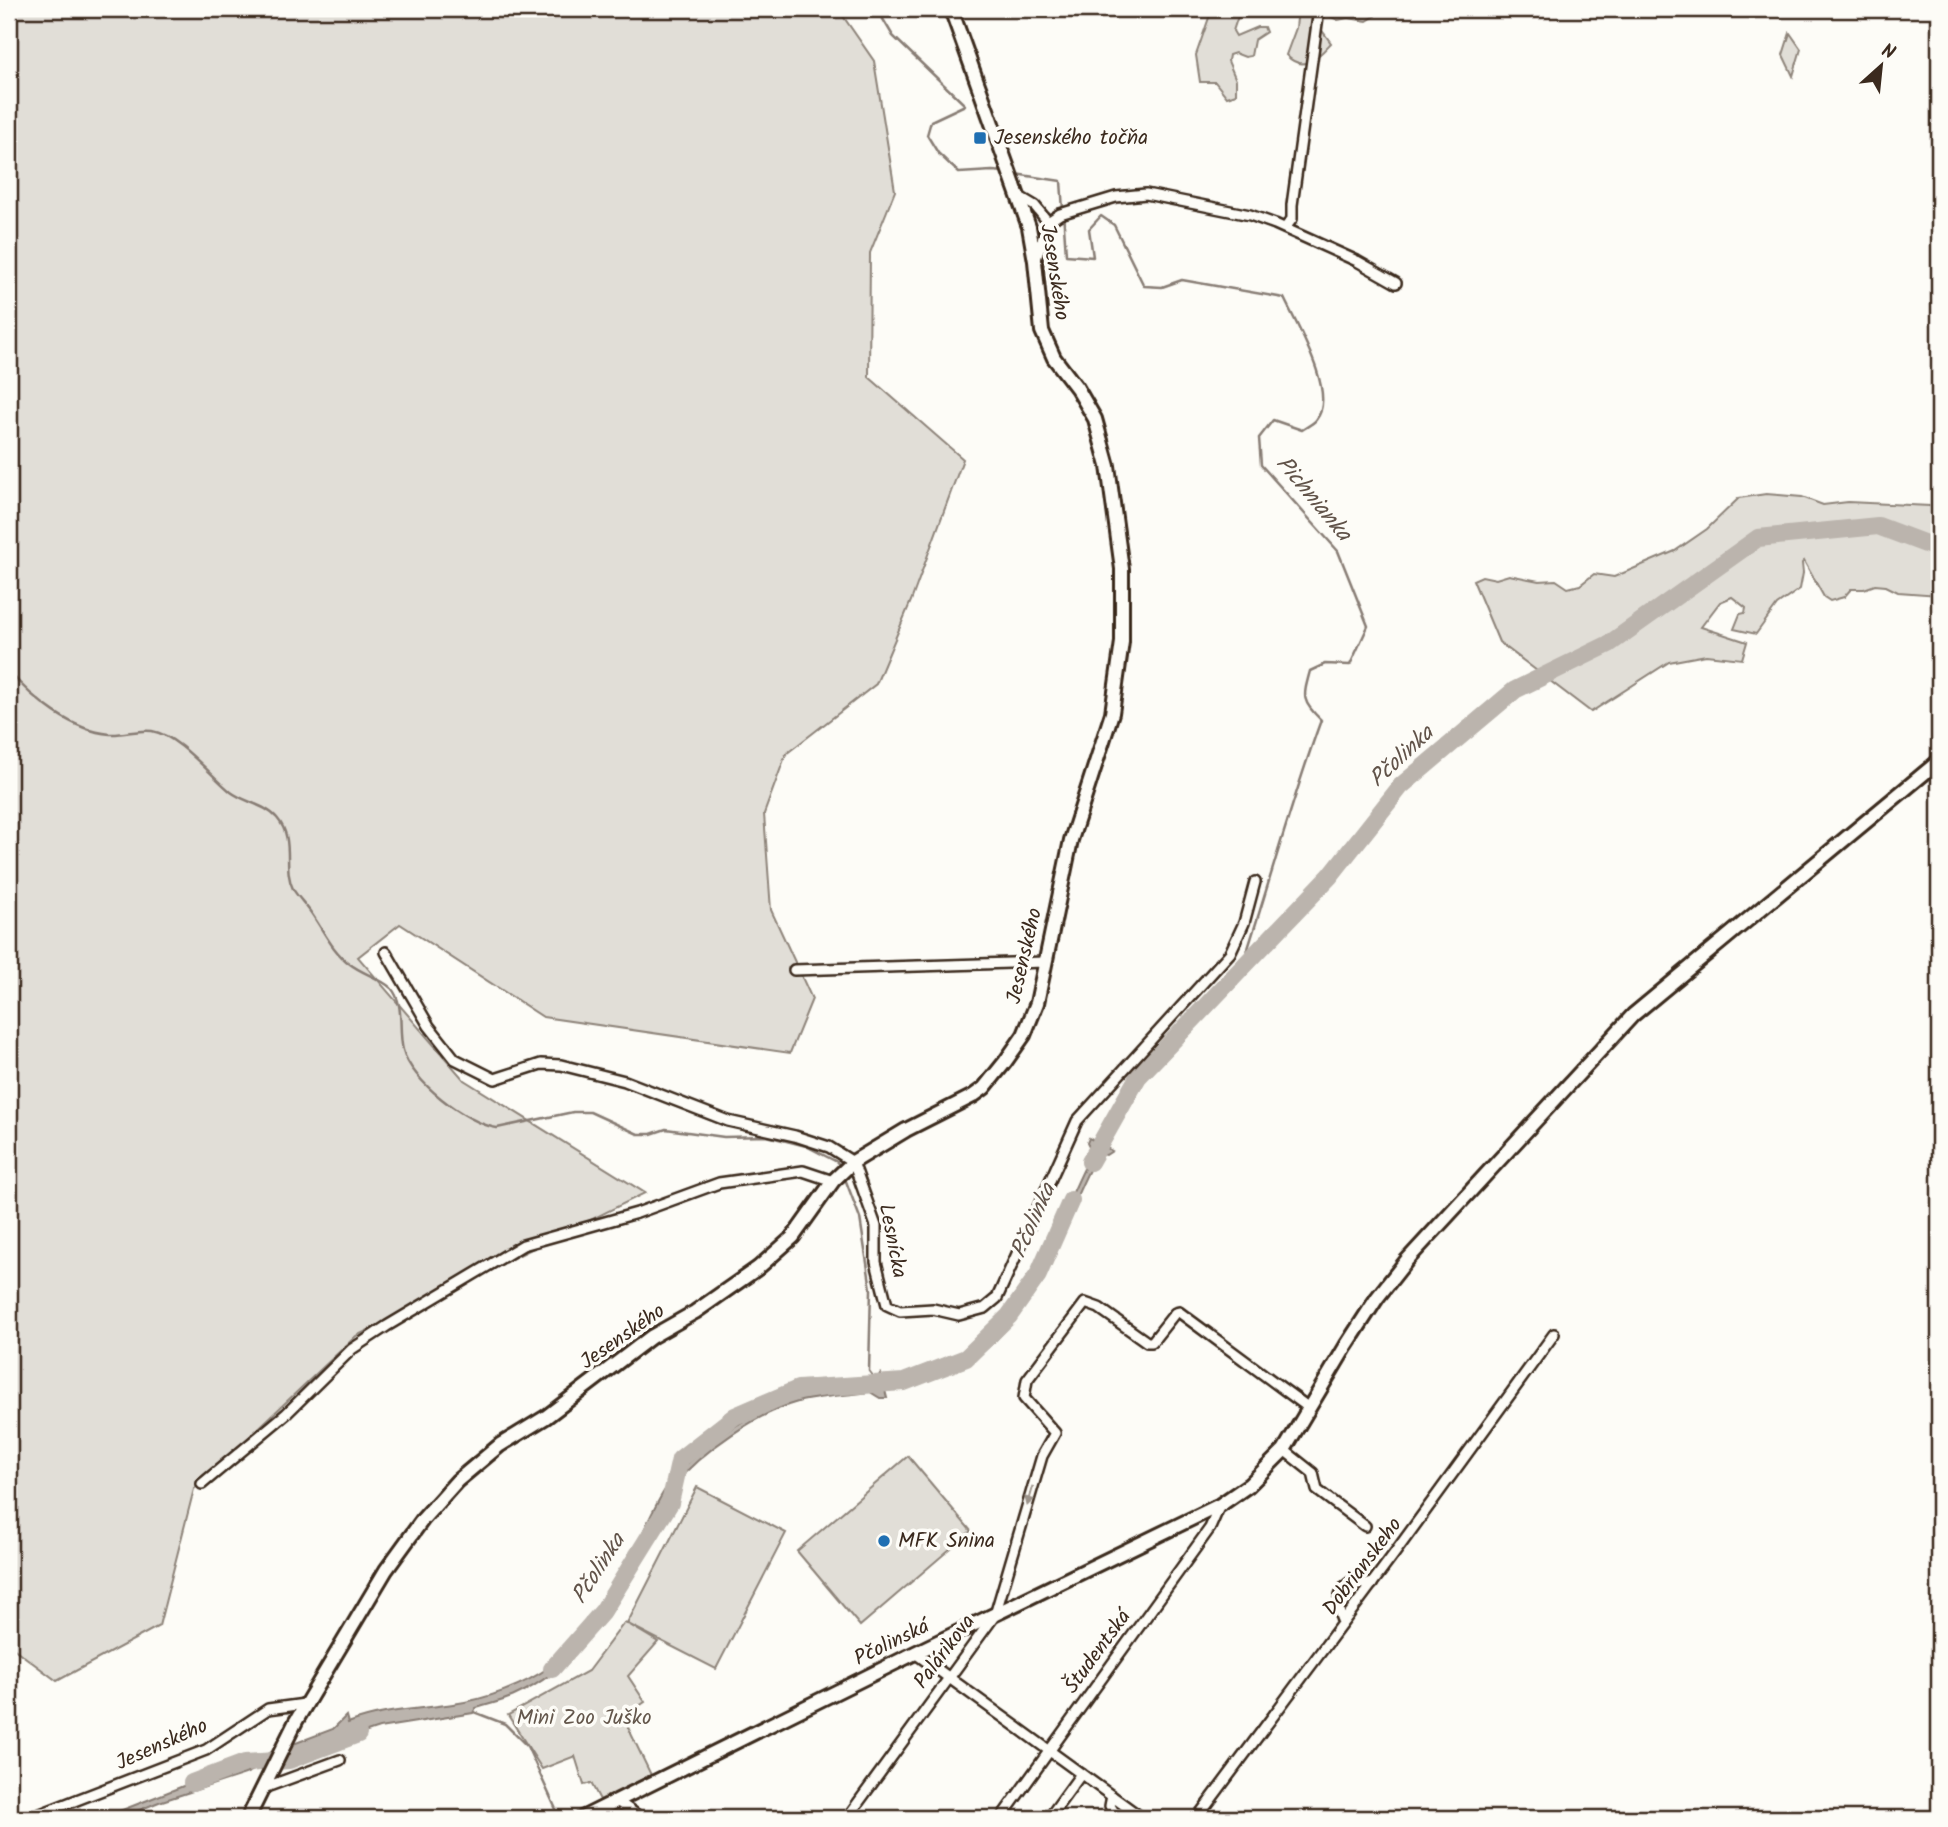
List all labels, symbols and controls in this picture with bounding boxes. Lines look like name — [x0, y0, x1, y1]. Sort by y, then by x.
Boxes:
north arrow — [1846, 32, 1916, 102]
text: N — [1876, 37, 1900, 69]
place label: Jesenského točňa — [994, 122, 1148, 155]
marker: Jesenského točňa — [972, 130, 988, 146]
street label: Jesenského — [1030, 221, 1078, 323]
water label: Pichnianka — [1266, 448, 1361, 552]
water label: Pčolinka — [1361, 716, 1444, 797]
street label: Jesenského — [998, 905, 1052, 1007]
water label: Pčolinka — [1002, 1176, 1067, 1264]
street label: Lesnícka — [869, 1201, 915, 1281]
street label: Jesenského — [574, 1295, 672, 1379]
one-way arrow — [1024, 1486, 1034, 1507]
street label: Dobrianskeho — [1315, 1511, 1411, 1623]
water label: Pčolinka — [563, 1525, 637, 1612]
place label: MFK Snina — [898, 1525, 995, 1558]
marker: MFK Snina — [876, 1533, 892, 1549]
street label: Študentská — [1056, 1601, 1141, 1701]
street label: Palárikova — [906, 1608, 984, 1696]
street label: Pčolinská — [849, 1610, 937, 1675]
park label: Mini Zoo Juško — [517, 1702, 651, 1735]
street label: Jesenského — [111, 1710, 213, 1780]

